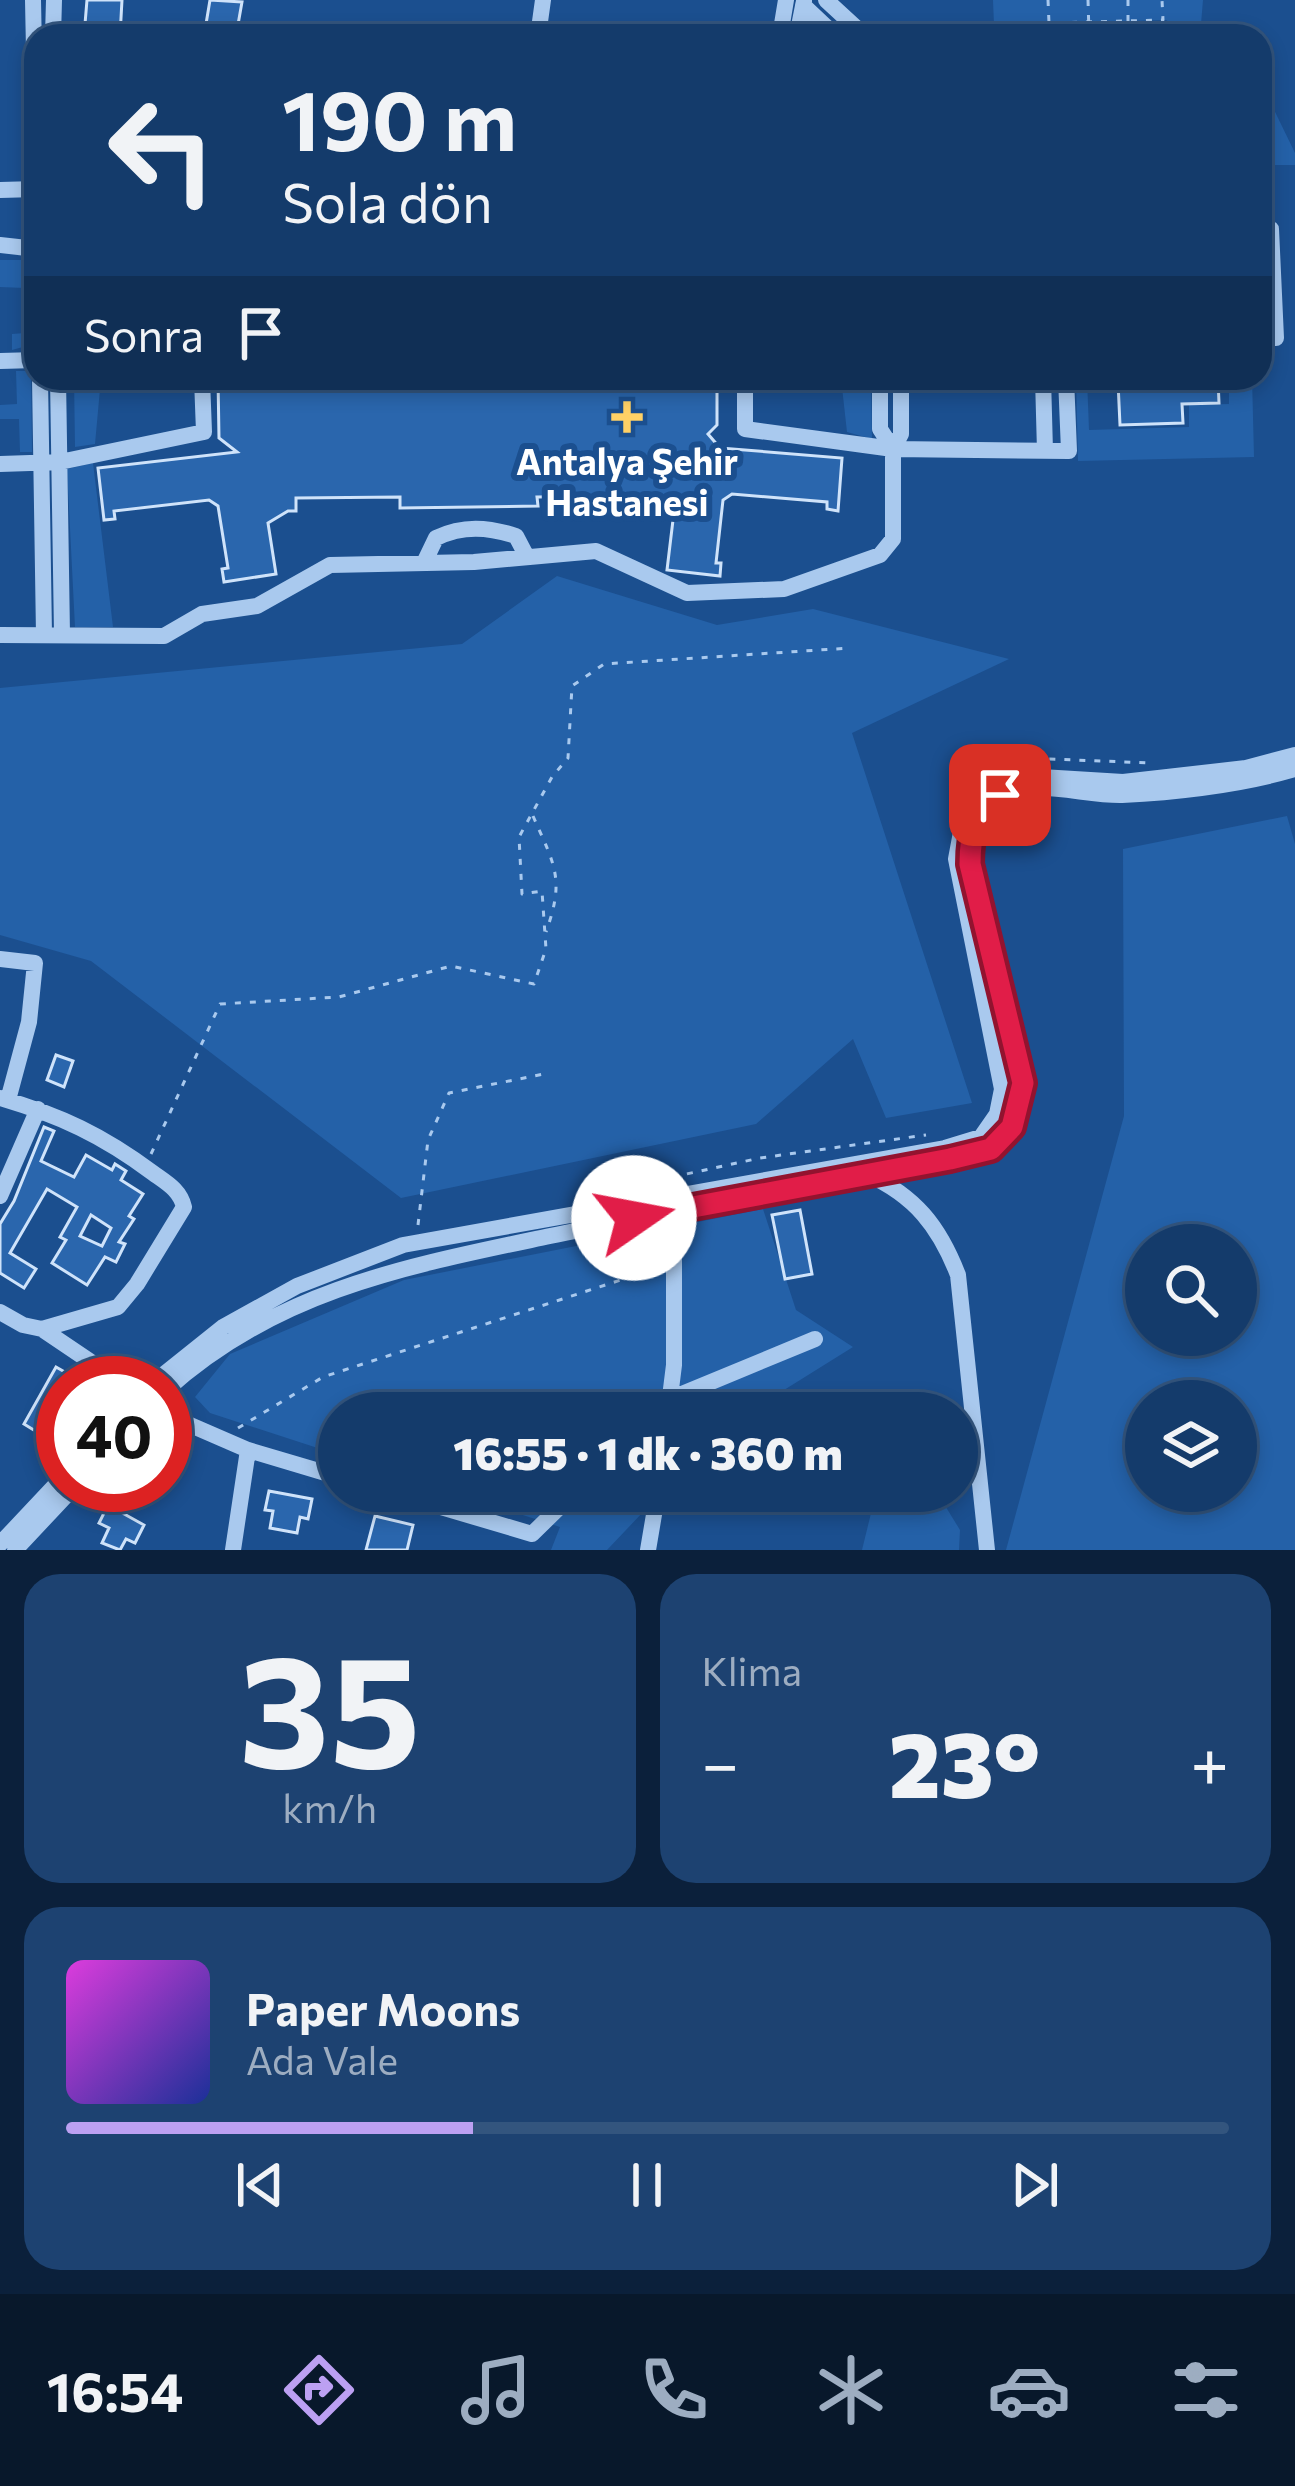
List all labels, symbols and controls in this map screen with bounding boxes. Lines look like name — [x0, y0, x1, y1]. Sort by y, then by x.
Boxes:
text: 190 m — [282, 66, 517, 168]
icon: left — [84, 72, 240, 228]
text: Sola dön — [282, 168, 493, 234]
icon: arrive — [228, 300, 294, 366]
text: Sonra — [84, 306, 204, 361]
marker: Antalya Şehir Hastanesi — [611, 401, 643, 433]
place label: Antalya Şehir Hastanesi — [516, 438, 738, 523]
pin — [949, 744, 1051, 846]
icon: arrive — [967, 762, 1033, 828]
position arrow — [571, 1155, 697, 1281]
map controls — [1125, 1224, 1257, 1512]
button: search — [1125, 1224, 1257, 1356]
speed limit sign: 40 — [36, 1356, 192, 1512]
button: layers — [1125, 1380, 1257, 1512]
text: 16:55 · 1 dk · 360 m — [453, 1424, 843, 1479]
text: 35 — [239, 1609, 421, 1800]
text: Klima — [702, 1646, 802, 1694]
text: 23° — [889, 1706, 1040, 1817]
text: − — [702, 1721, 739, 1802]
text: + — [1190, 1721, 1229, 1802]
text: km/h — [282, 1783, 377, 1831]
text: Paper Moons — [246, 1980, 520, 2035]
text: Ada Vale — [246, 2035, 398, 2083]
icon: previous — [227, 2152, 293, 2218]
icon: pause — [614, 2152, 680, 2218]
icon: next — [1002, 2152, 1068, 2218]
icon: directions — [277, 2348, 361, 2432]
icon: music — [454, 2348, 538, 2432]
icon: phone — [632, 2348, 716, 2432]
icon: climate — [809, 2348, 893, 2432]
icon: car — [987, 2348, 1071, 2432]
icon: filters — [1164, 2348, 1248, 2432]
text: 16:54 — [47, 2357, 183, 2423]

